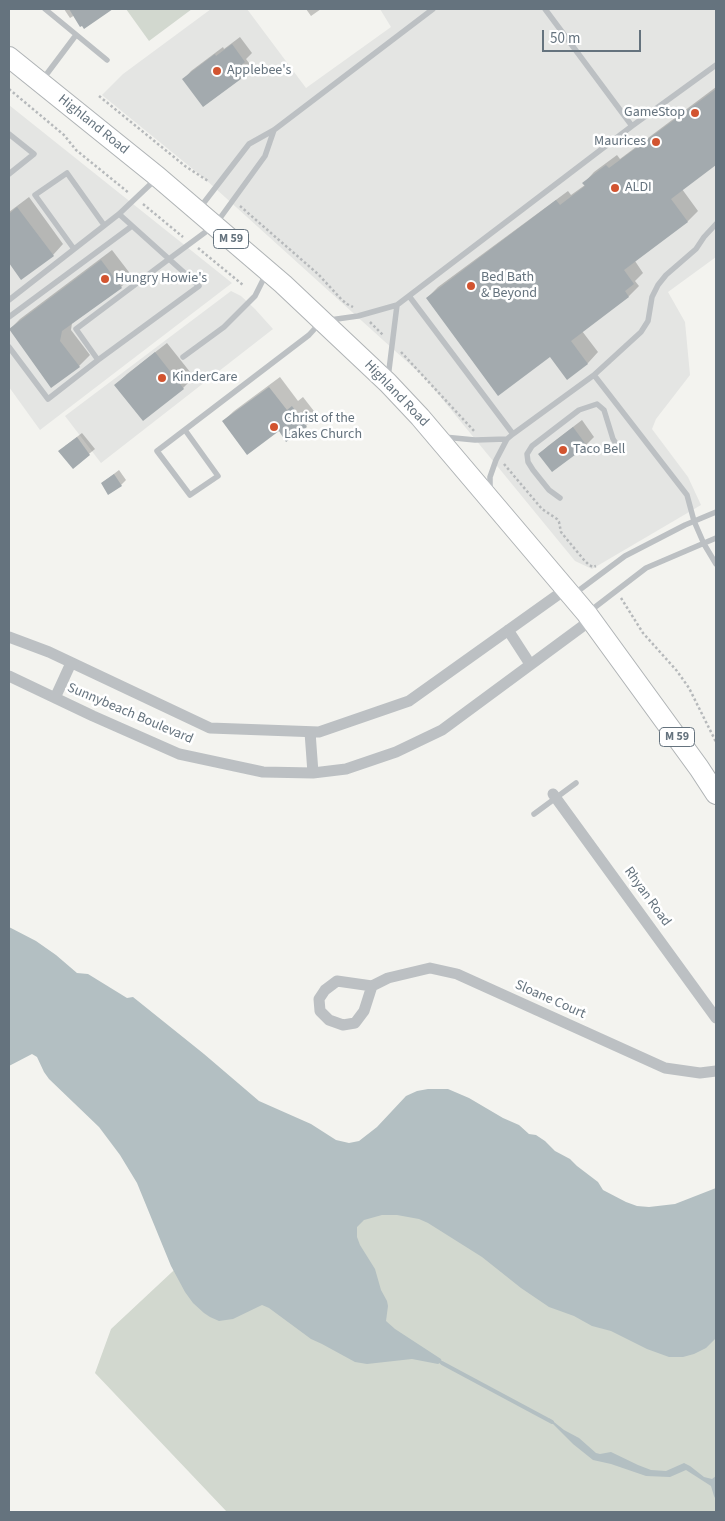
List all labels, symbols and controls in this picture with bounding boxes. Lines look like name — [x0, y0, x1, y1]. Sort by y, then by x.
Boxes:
scale bar — [545, 20, 644, 52]
text: 50 m — [550, 28, 580, 49]
place label: Applebee's — [227, 63, 291, 79]
marker: Applebee's — [211, 65, 223, 77]
street label: Highland Road — [54, 91, 132, 159]
place label: GameStop — [624, 105, 685, 121]
marker: GameStop — [689, 107, 701, 119]
place label: Maurices — [594, 134, 646, 150]
marker: Maurices — [650, 136, 662, 148]
place label: ALDI — [625, 180, 652, 196]
marker: ALDI — [609, 182, 621, 194]
road number: M 59 — [214, 230, 248, 248]
place label: Bed Bath & Beyond — [481, 270, 537, 302]
place label: Hungry Howie's — [115, 271, 207, 287]
marker: Hungry Howie's — [99, 273, 111, 285]
marker: Bed Bath & Beyond — [465, 280, 477, 292]
street label: Highland Road — [360, 357, 432, 431]
place label: KinderCare — [172, 370, 237, 386]
marker: KinderCare — [156, 372, 168, 384]
place label: Christ of the Lakes Church — [284, 411, 362, 444]
marker: Christ of the Lakes Church — [268, 421, 280, 433]
place label: Taco Bell — [573, 442, 625, 458]
marker: Taco Bell — [557, 444, 569, 456]
street label: Sunnybeach Boulevard — [65, 680, 195, 748]
road number: M 59 — [660, 728, 694, 746]
street label: Rhyan Road — [620, 864, 674, 930]
street label: Sloane Court — [512, 977, 588, 1023]

